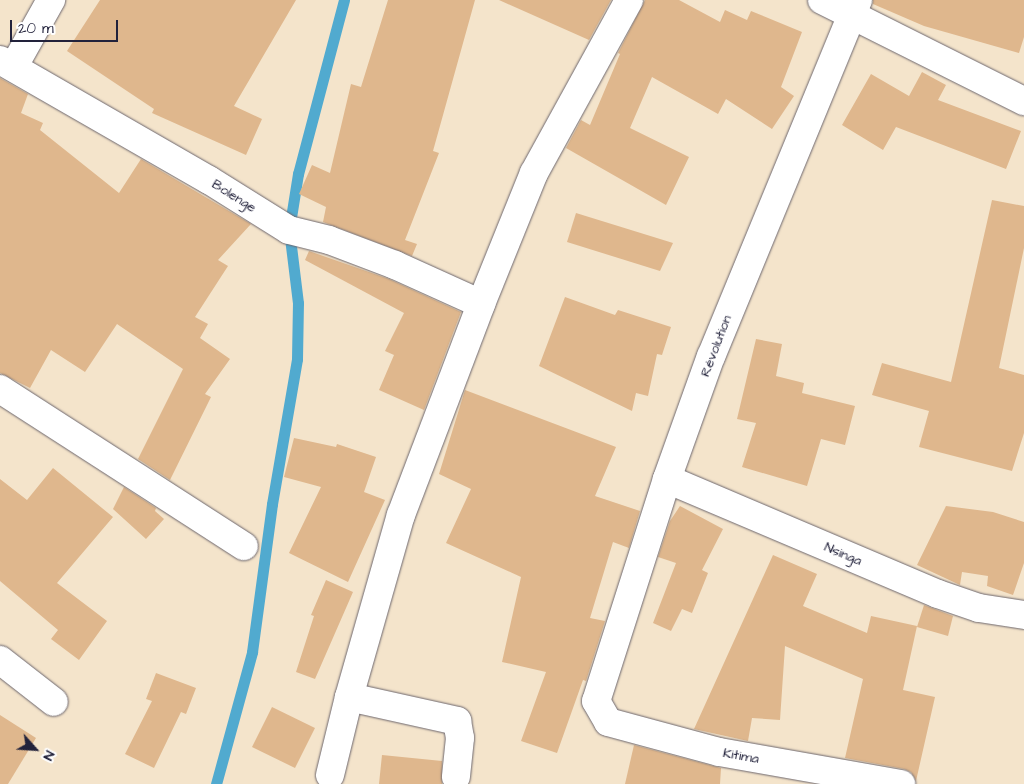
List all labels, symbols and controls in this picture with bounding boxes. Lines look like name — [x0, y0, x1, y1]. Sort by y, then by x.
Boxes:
scale bar — [12, 10, 120, 42]
text: 20 m — [18, 18, 54, 39]
street label: Bolenge — [209, 176, 259, 216]
street label: Révolution — [697, 313, 735, 379]
street label: Nsinga — [822, 539, 864, 569]
north arrow — [10, 724, 60, 774]
street label: Kitima — [722, 745, 760, 767]
text: N — [38, 747, 59, 764]

